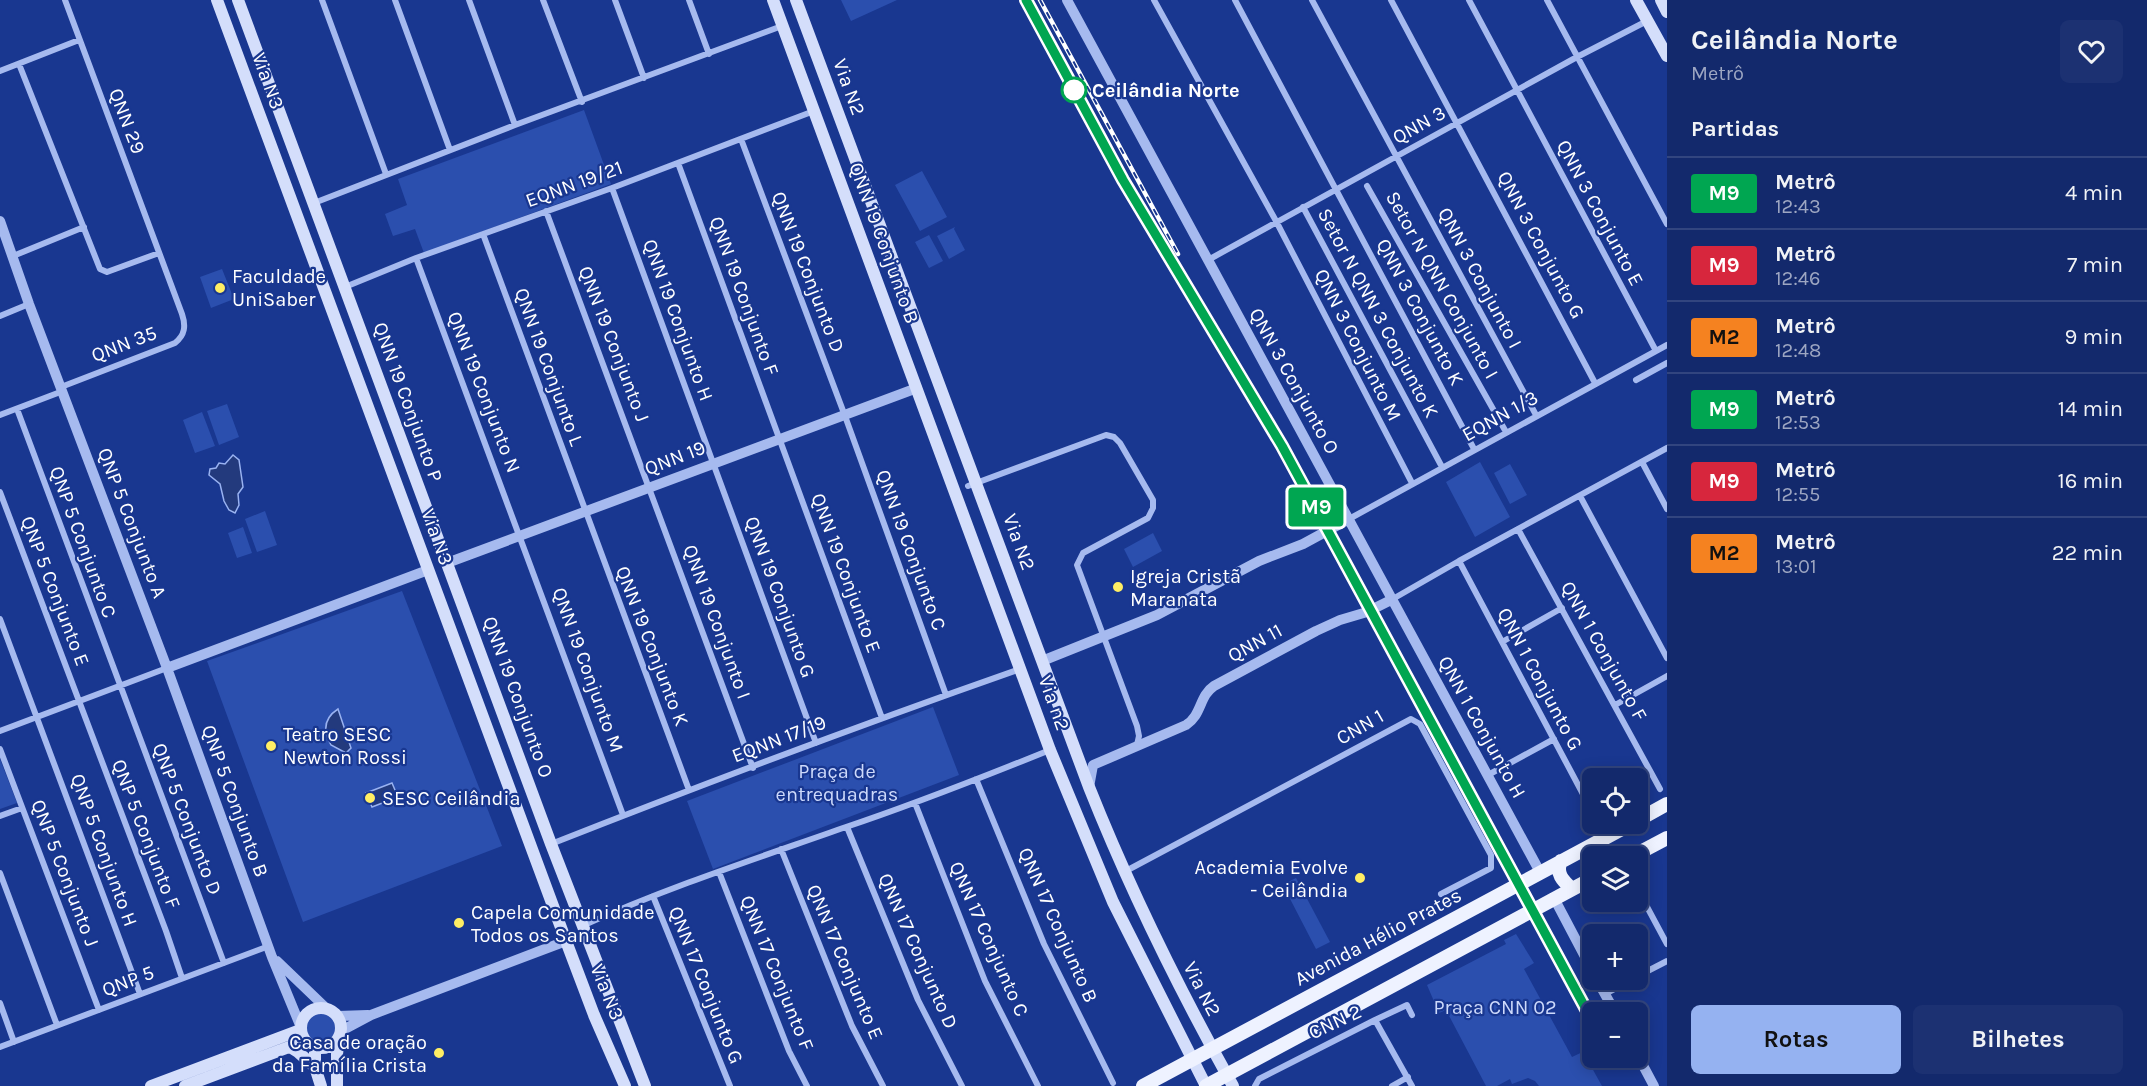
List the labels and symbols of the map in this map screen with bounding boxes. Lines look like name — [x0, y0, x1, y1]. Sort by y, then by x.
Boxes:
street label: Via N3 — [247, 50, 289, 112]
street label: Via N2 — [828, 56, 870, 118]
marker: Ceilândia Norte — [1061, 77, 1087, 103]
place label: Ceilândia Norte — [1092, 79, 1240, 102]
street label: QNN 29 — [104, 85, 150, 157]
street label: QNN 3 — [1389, 101, 1449, 149]
street label: QNN 3 Conjunto E — [1552, 136, 1648, 290]
street label: EQNN 19/21 — [522, 156, 626, 212]
street label: QNN 19 Conjunto B — [844, 159, 924, 327]
street label: QNN 3 Conjunto G — [1492, 167, 1590, 323]
street label: Setor N QNN Conjunto I — [1381, 187, 1503, 383]
street label: QNN 19 Conjunto D — [767, 188, 849, 356]
street label: Setor N QNN 3 Conjunto K — [1313, 204, 1443, 422]
street label: QNN 3 Conjunto I — [1433, 204, 1527, 352]
street label: QNN 19 Conjunto F — [705, 213, 783, 379]
street label: QNN 3 Conjunto K — [1372, 235, 1468, 389]
street label: QNN 19 Conjunto H — [638, 236, 718, 404]
street label: QNN 19 Conjunto J — [574, 263, 654, 425]
place label: Faculdade UniSaber — [232, 265, 326, 311]
street label: QNN 3 Conjunto M — [1310, 265, 1406, 425]
marker: Faculdade UniSaber — [213, 281, 227, 295]
street label: QNN 19 Conjunto L — [510, 285, 588, 450]
street label: QNN 3 Conjunto O — [1244, 304, 1344, 458]
street label: QNN 19 Conjunto N — [443, 308, 525, 476]
street label: QNN 19 Conjunto P — [368, 319, 448, 485]
street label: QNN 35 — [88, 321, 160, 367]
street label: EQNN 1/3 — [1458, 386, 1542, 446]
street label: QNN 19 — [641, 436, 709, 480]
street label: QNP 5 Conjunto A — [93, 445, 171, 601]
street label: QNP 5 Conjunto C — [45, 463, 121, 621]
street label: QNN 19 Conjunto C — [871, 467, 951, 633]
line badge: M9 — [1289, 488, 1343, 526]
street label: QNN 19 Conjunto E — [806, 490, 886, 656]
street label: Via N3 — [416, 506, 458, 568]
street label: Via N2 — [998, 511, 1040, 573]
street label: QNP 5 Conjunto E — [16, 513, 94, 669]
street label: QNN 19 Conjunto G — [740, 513, 820, 681]
street label: QNN 19 Conjunto I — [678, 542, 756, 702]
street label: QNN 19 Conjunto K — [611, 563, 693, 729]
place label: Igreja Cristã Maranata — [1130, 565, 1241, 611]
street label: QNN 1 Conjunto F — [1556, 577, 1652, 725]
marker: Igreja Cristã Maranata — [1111, 580, 1125, 594]
street label: QNN 19 Conjunto M — [547, 584, 629, 756]
street label: QNN 1 Conjunto G — [1493, 604, 1587, 754]
street label: QNN 19 Conjunto O — [478, 613, 558, 781]
street label: QNN 11 — [1224, 619, 1286, 667]
street label: QNN 1 Conjunto H — [1433, 652, 1531, 802]
street label: Via n2 — [1034, 672, 1074, 734]
street label: CNN 1 — [1332, 704, 1388, 750]
street label: EQNN 17/19 — [729, 710, 829, 768]
street label: QNP 5 Conjunto B — [197, 722, 273, 880]
place label: Teatro SESC Newton Rossi — [283, 723, 407, 769]
marker: Teatro SESC Newton Rossi — [264, 739, 278, 753]
street label: QNP 5 Conjunto D — [147, 740, 227, 898]
street label: QNP 5 Conjunto F — [107, 756, 185, 912]
park label: Praça de entrequadras — [776, 760, 898, 806]
street label: QNP 5 Conjunto H — [66, 770, 142, 930]
place label: SESC Ceilândia — [382, 787, 520, 810]
marker: SESC Ceilândia — [363, 791, 377, 805]
street label: QNP 5 Conjunto J — [26, 796, 104, 950]
street label: QNN 17 Conjunto B — [1013, 844, 1103, 1006]
place label: Academia Evolve - Ceilândia — [1194, 856, 1348, 902]
street label: QNN 17 Conjunto C — [945, 858, 1033, 1020]
street label: QNN 17 Conjunto D — [873, 870, 963, 1032]
marker: Academia Evolve - Ceilândia — [1353, 871, 1367, 885]
street label: QNN 17 Conjunto E — [802, 881, 888, 1043]
street label: Avenida Hélio Prates — [1291, 883, 1465, 991]
street label: QNN 17 Conjunto F — [735, 892, 819, 1054]
place label: Capela Comunidade Todos os Santos — [471, 901, 655, 947]
street label: QNN 17 Conjunto G — [664, 903, 748, 1067]
marker: Capela Comunidade Todos os Santos — [452, 916, 466, 930]
street label: Via N2 — [1179, 958, 1225, 1020]
street label: QNP 5 — [99, 961, 157, 1001]
street label: Via N3 — [585, 961, 629, 1023]
park label: Praça CNN 02 — [1433, 996, 1557, 1019]
street label: CNN 2 — [1305, 1000, 1365, 1044]
place label: Casa de oração da Família Crista — [272, 1031, 427, 1077]
marker: Casa de oração da Família Crista — [432, 1046, 446, 1060]

